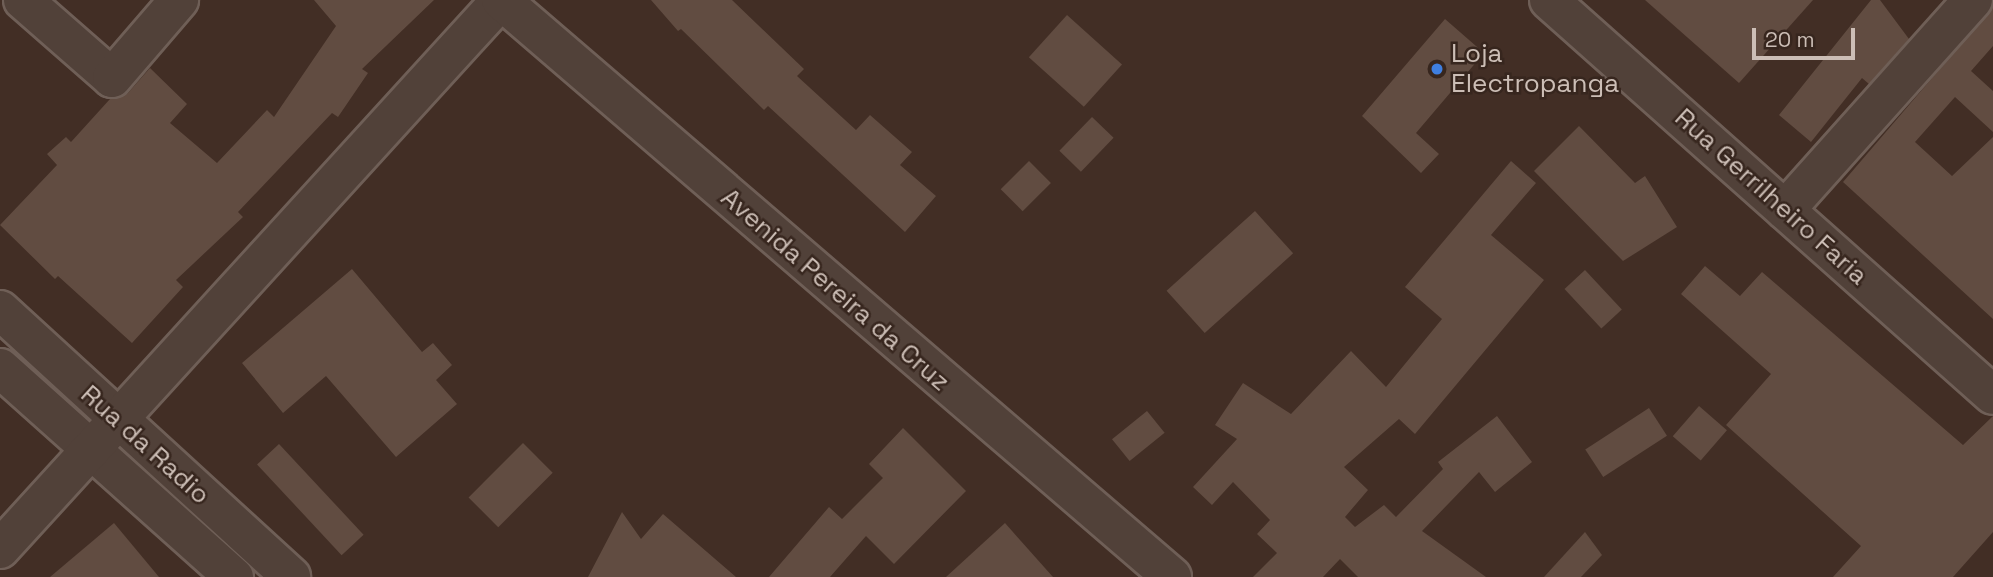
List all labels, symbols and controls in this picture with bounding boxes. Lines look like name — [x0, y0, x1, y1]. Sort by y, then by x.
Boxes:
scale bar — [1755, 14, 1858, 58]
text: 20 m — [1765, 26, 1815, 53]
place label: Loja Electropanga — [1451, 38, 1619, 100]
marker: Loja Electropanga — [1429, 61, 1445, 77]
street label: Rua Gerrilheiro Faria — [1668, 102, 1874, 292]
street label: Avenida Pereira da Cruz — [714, 182, 956, 398]
street label: Rua da Radio — [74, 379, 216, 511]

